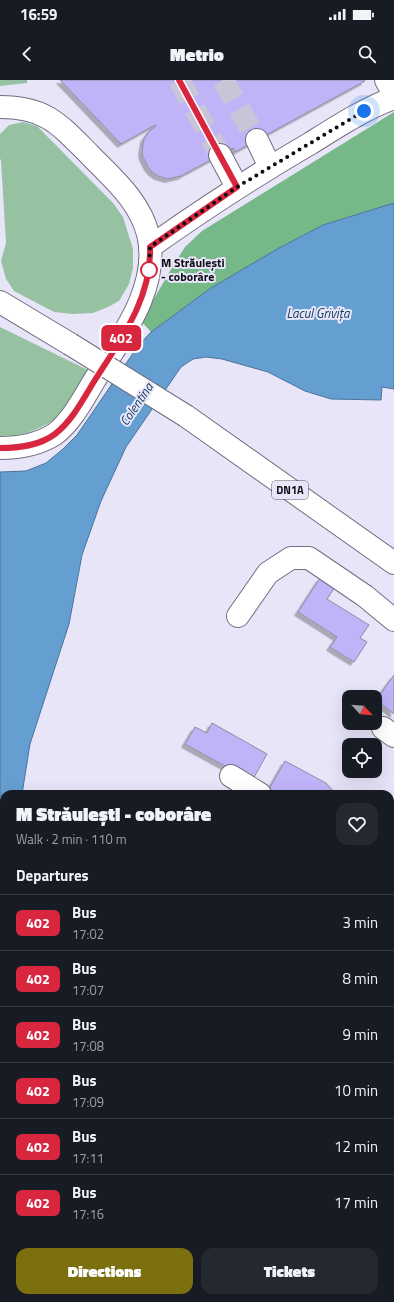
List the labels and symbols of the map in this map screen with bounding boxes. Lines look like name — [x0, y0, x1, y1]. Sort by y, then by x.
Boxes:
your location — [354, 101, 374, 121]
place label: M Străulești - coborâre — [161, 253, 225, 286]
marker: M Străulești - coborâre — [140, 261, 158, 279]
water label: Lacul Grivița — [287, 303, 351, 323]
line badge: 402 — [98, 325, 144, 351]
water label: Colentina — [114, 377, 159, 429]
road number: DN1A — [272, 481, 308, 499]
north arrow — [342, 690, 382, 730]

